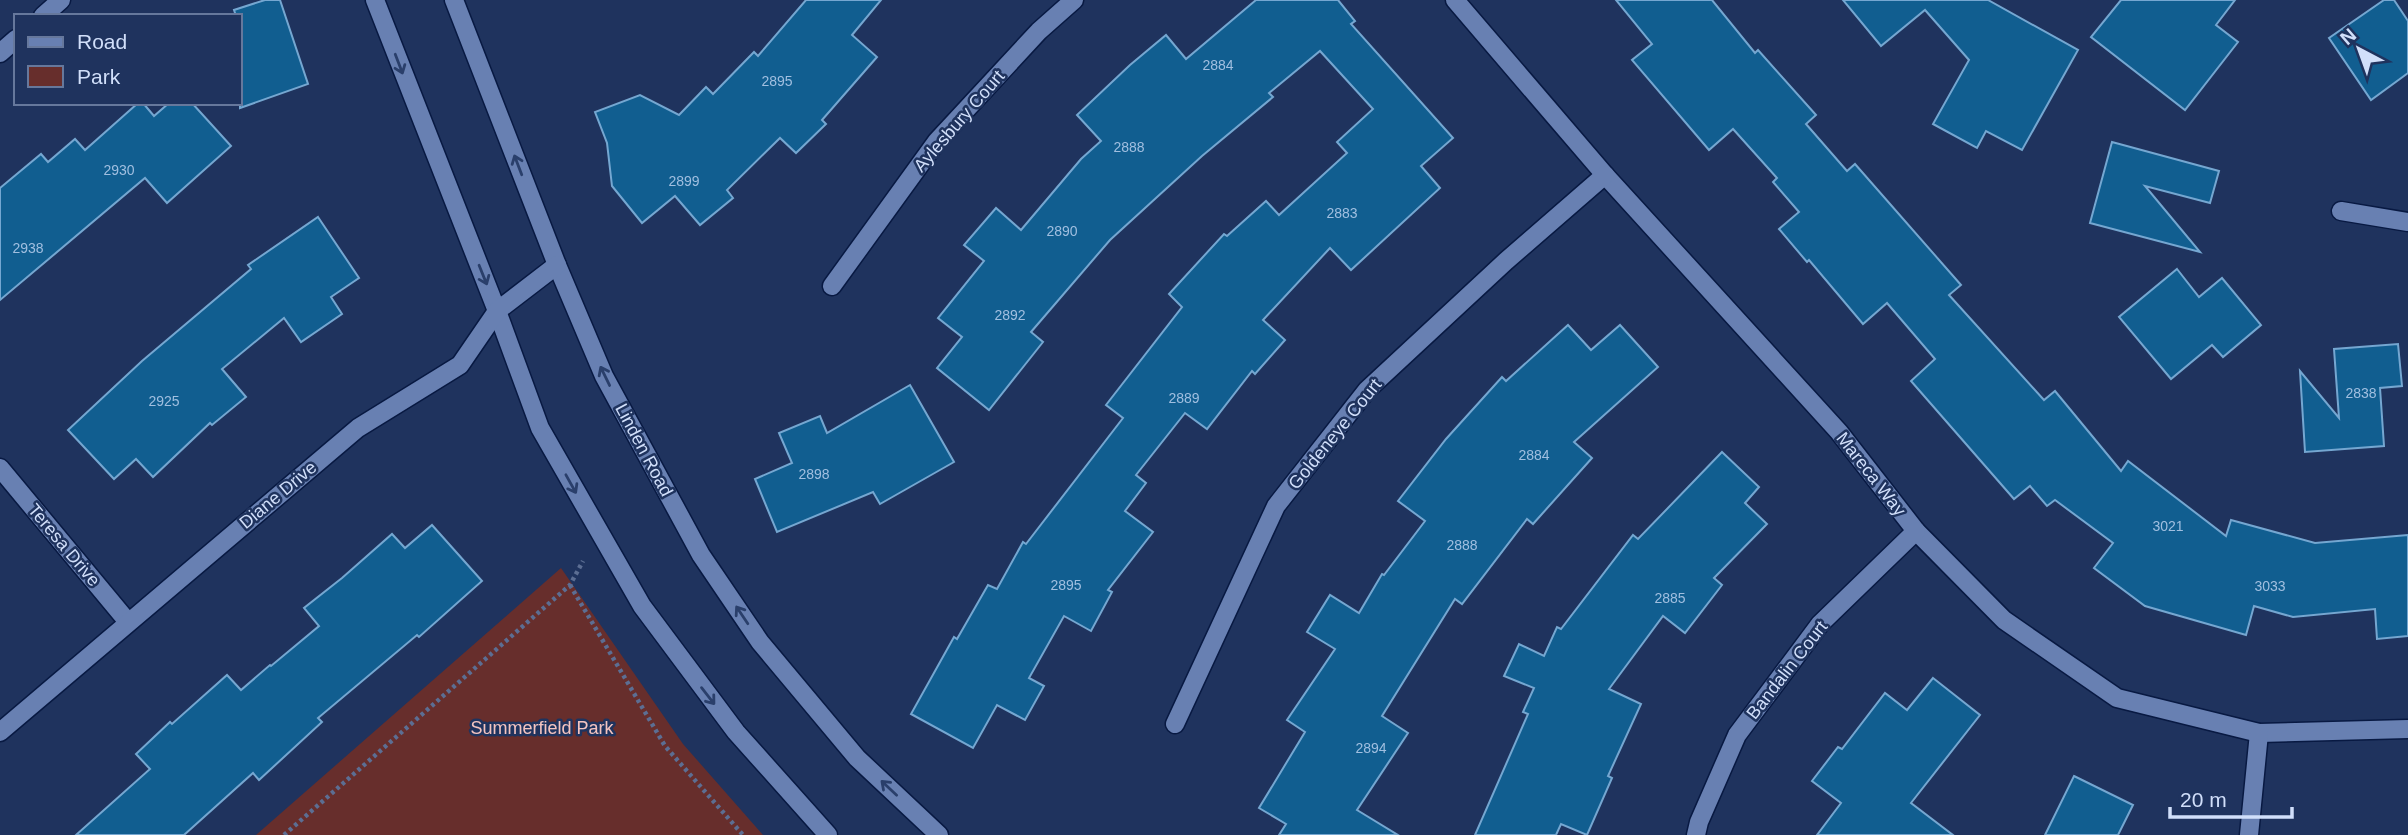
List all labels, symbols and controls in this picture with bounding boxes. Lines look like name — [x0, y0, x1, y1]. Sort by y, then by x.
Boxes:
legend — [14, 14, 242, 105]
north arrow — [2324, 14, 2394, 84]
text: N — [2336, 24, 2360, 49]
text: Road — [77, 30, 127, 53]
one-way arrow — [394, 52, 407, 74]
house number: 2884 — [1202, 57, 1234, 73]
text: Park — [77, 65, 121, 88]
street label: Aylesbury Court — [910, 66, 1008, 176]
house number: 2895 — [761, 73, 793, 89]
house number: 2888 — [1113, 139, 1145, 155]
one-way arrow — [511, 155, 524, 177]
house number: 2930 — [103, 162, 135, 178]
house number: 2899 — [668, 173, 700, 189]
house number: 2883 — [1326, 205, 1358, 221]
house number: 2890 — [1046, 223, 1078, 239]
house number: 2938 — [12, 240, 44, 256]
one-way arrow — [477, 264, 490, 286]
house number: 2892 — [994, 307, 1026, 323]
one-way arrow — [597, 366, 611, 387]
street label: Goldeneye Court — [1284, 375, 1386, 493]
house number: 2838 — [2345, 385, 2377, 401]
house number: 2889 — [1168, 390, 1200, 406]
house number: 2925 — [148, 393, 180, 409]
street label: Linden Road — [611, 400, 677, 500]
street label: Mareca Way — [1832, 428, 1910, 520]
house number: 2884 — [1518, 447, 1550, 463]
street label: Diane Drive — [236, 457, 320, 533]
house number: 2898 — [798, 466, 830, 482]
one-way arrow — [564, 474, 578, 494]
street label: Teresa Drive — [24, 500, 104, 590]
house number: 3021 — [2152, 518, 2184, 534]
house number: 2888 — [1446, 537, 1478, 553]
house number: 2895 — [1050, 577, 1082, 593]
house number: 3033 — [2254, 578, 2286, 594]
house number: 2885 — [1654, 590, 1686, 606]
one-way arrow — [735, 606, 749, 625]
street label: Bandalin Court — [1742, 617, 1832, 723]
one-way arrow — [700, 686, 715, 704]
park label: Summerfield Park — [470, 718, 615, 738]
house number: 2894 — [1355, 740, 1387, 756]
scale bar — [2170, 776, 2292, 820]
one-way arrow — [880, 780, 898, 796]
text: 20 m — [2180, 788, 2227, 811]

